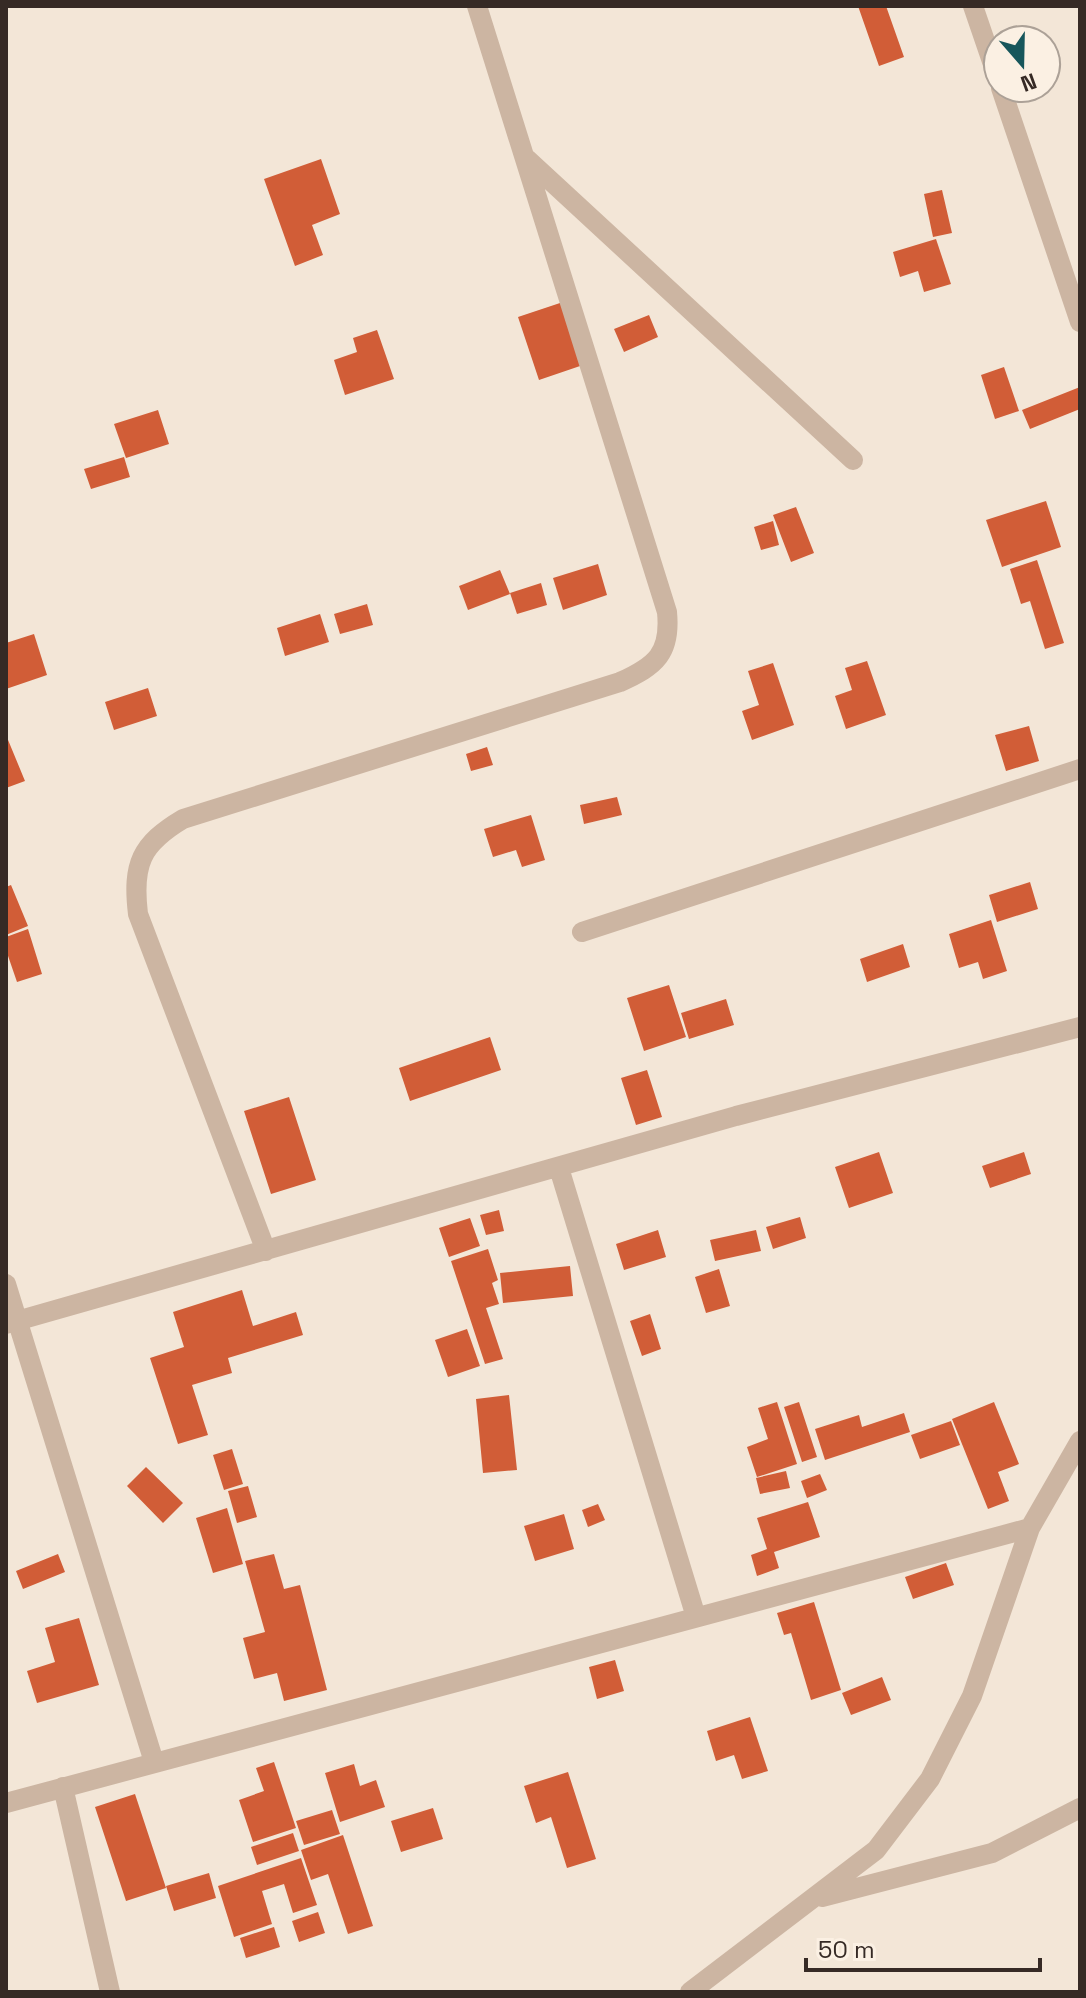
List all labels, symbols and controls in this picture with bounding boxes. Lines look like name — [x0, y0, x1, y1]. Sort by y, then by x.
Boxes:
north arrow — [982, 24, 1062, 104]
text: N — [1017, 67, 1041, 98]
scale bar — [806, 1922, 1040, 1972]
text: 50 m — [818, 1934, 875, 1965]

